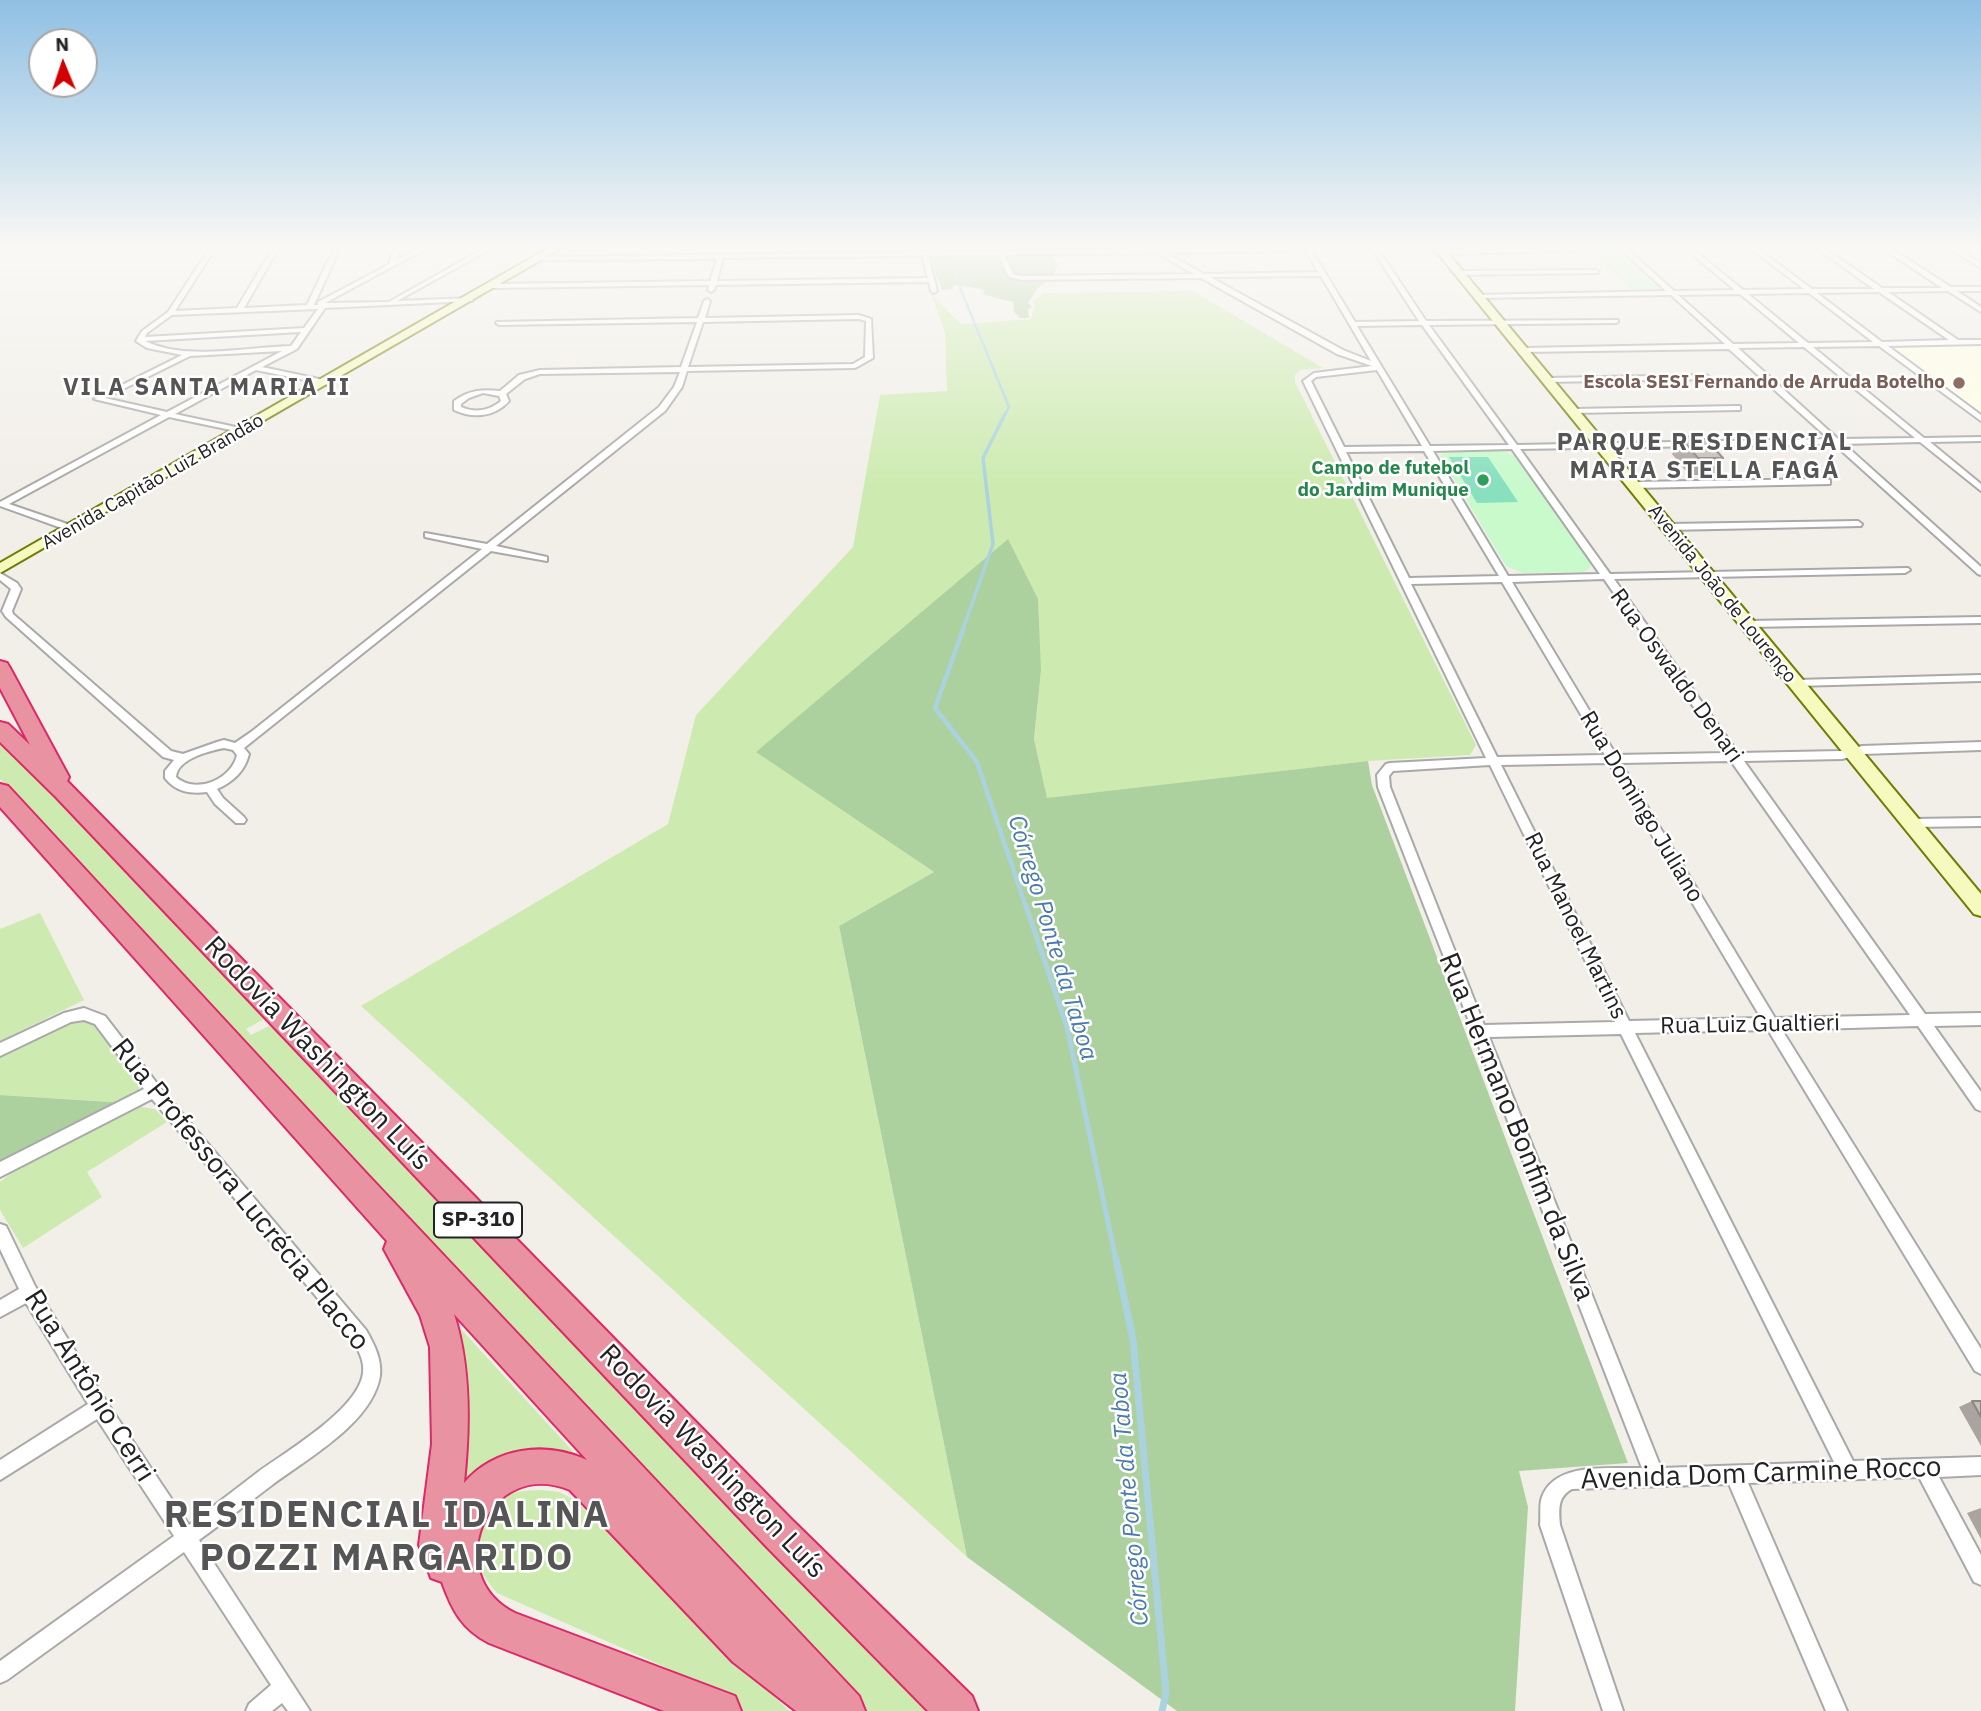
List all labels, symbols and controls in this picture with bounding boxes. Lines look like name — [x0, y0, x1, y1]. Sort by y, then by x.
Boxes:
north arrow — [28, 28, 98, 98]
text: N — [55, 32, 70, 56]
place label: Escola SESI Fernando de Arruda Botelho — [1583, 372, 1945, 394]
district label: VILA SANTA MARIA II — [65, 374, 349, 402]
marker: Escola SESI Fernando de Arruda Botelho — [1951, 375, 1967, 391]
street label: Avenida Capitão Luiz Brandão — [38, 409, 268, 555]
district label: PARQUE RESIDENCIAL MARIA STELLA FAGÁ — [1559, 429, 1851, 485]
place label: Campo de futebol do Jardim Munique — [1298, 458, 1469, 502]
marker: Campo de futebol do Jardim Munique — [1475, 472, 1491, 488]
street label: Avenida João de Lourenço — [1643, 500, 1801, 688]
street label: Rua Oswaldo Denari — [1604, 584, 1748, 768]
street label: Rua Domingo Juliano — [1573, 706, 1709, 908]
water label: Córrego Ponte da Taboa — [1001, 812, 1103, 1064]
street label: Rua Manoel Martins — [1518, 828, 1632, 1024]
street label: Rodovia Washington Luís — [196, 930, 438, 1178]
street label: Rua Hermano Bonfim da Silva — [1431, 948, 1601, 1306]
street label: Rua Luiz Gualtieri — [1660, 1010, 1840, 1040]
street label: Rua Professora Lucrécia Placco — [104, 1032, 376, 1358]
road number: SP-310 — [434, 1202, 522, 1238]
street label: Rua Antônio Cerri — [16, 1284, 162, 1488]
street label: Rodovia Washington Luís — [591, 1338, 833, 1586]
water label: Córrego Ponte da Taboa — [1105, 1371, 1155, 1627]
street label: Avenida Dom Carmine Rocco — [1580, 1451, 1942, 1497]
district label: RESIDENCIAL IDALINA POZZI MARGARIDO — [166, 1494, 608, 1581]

